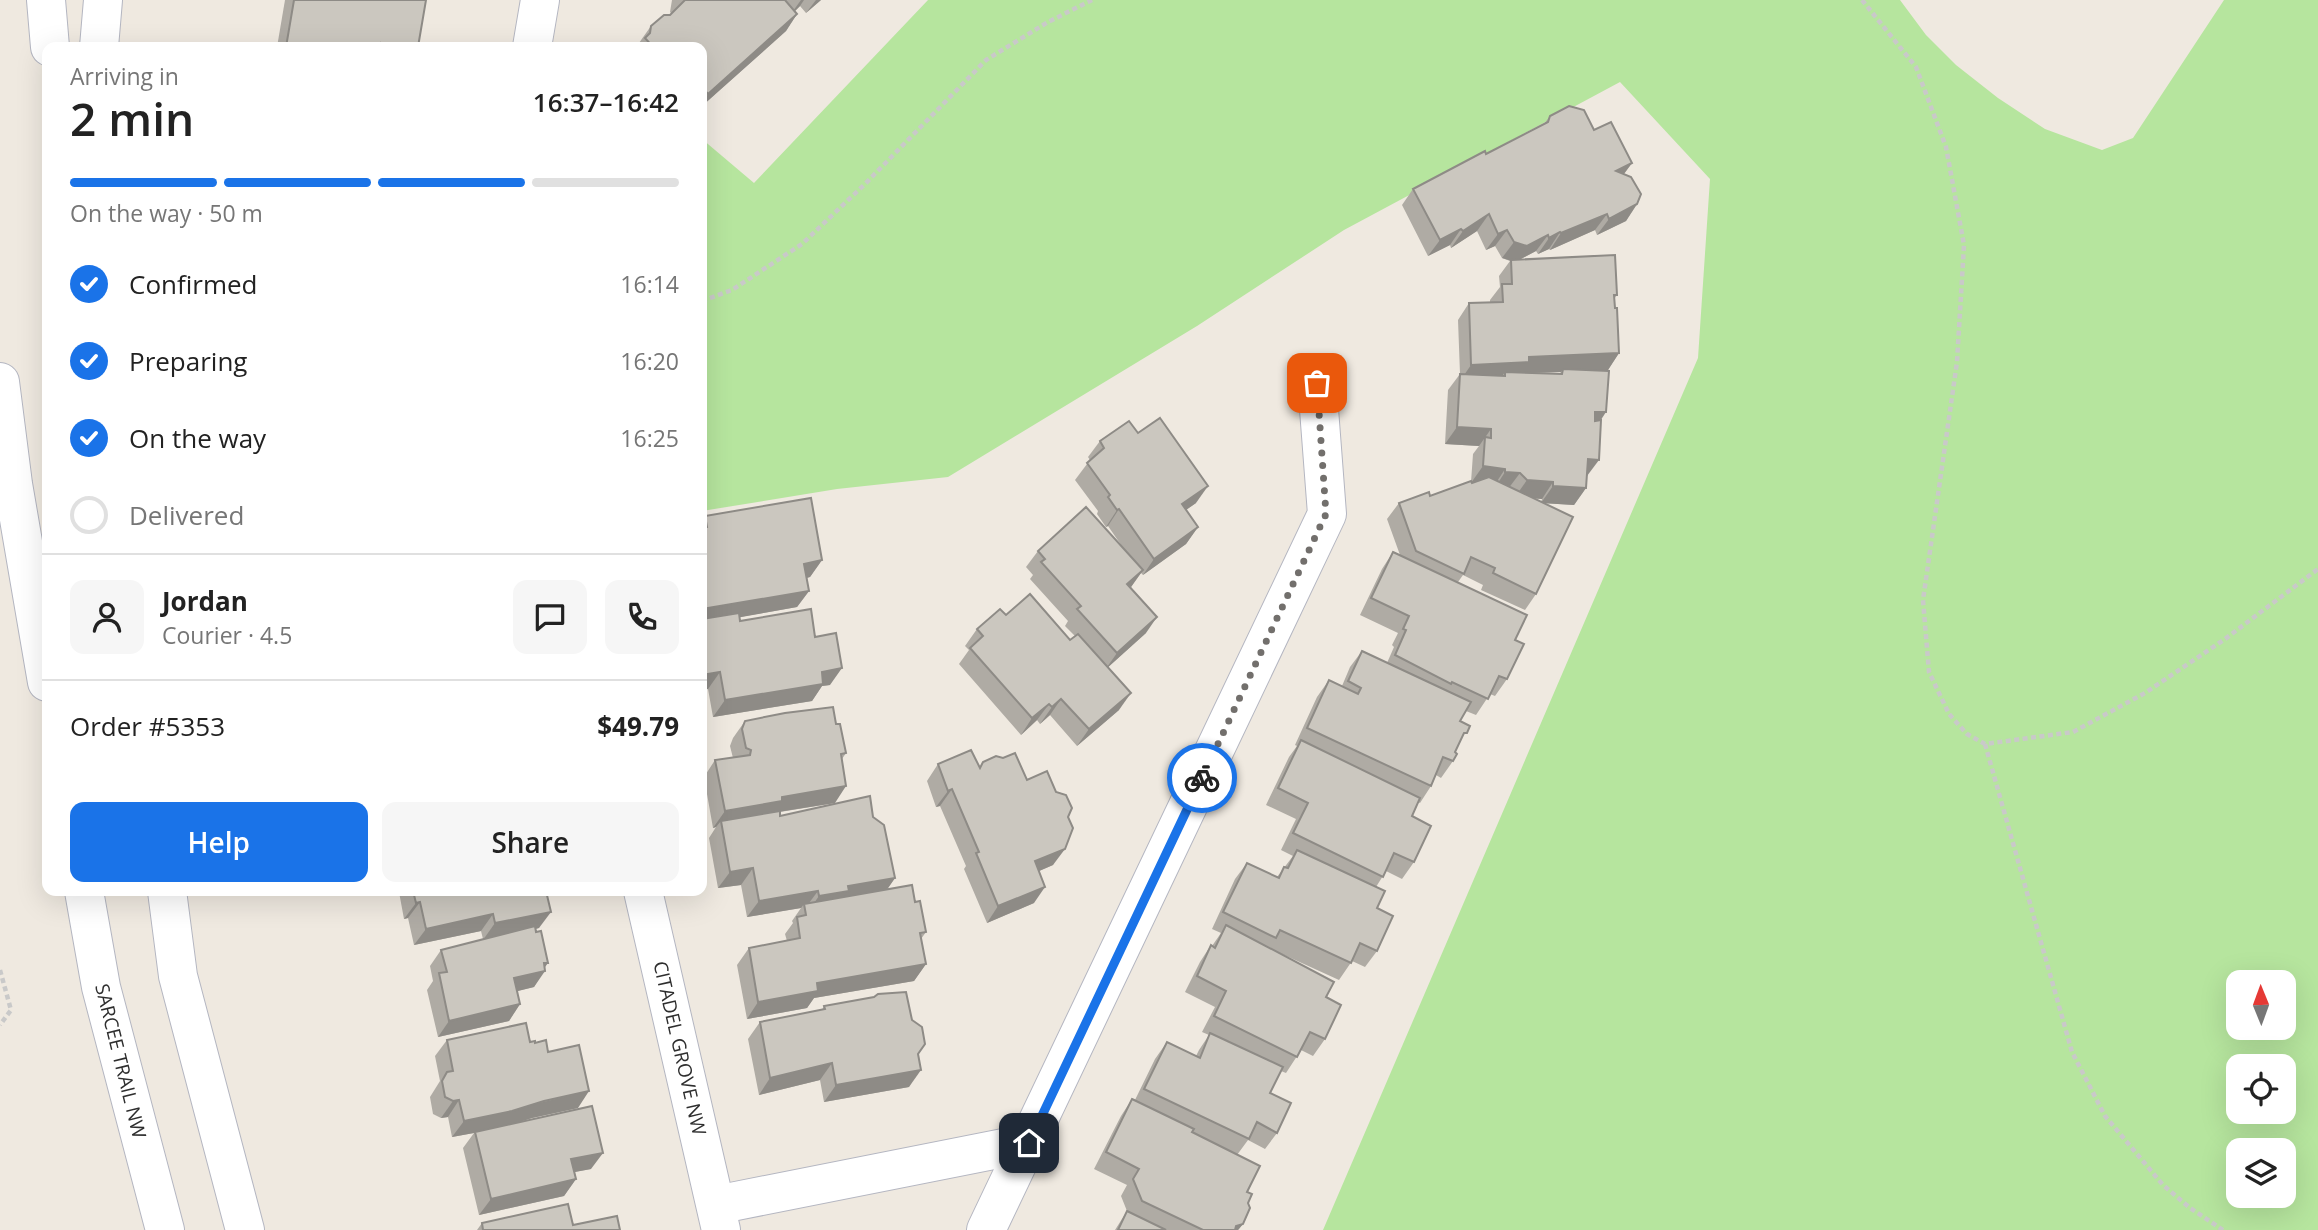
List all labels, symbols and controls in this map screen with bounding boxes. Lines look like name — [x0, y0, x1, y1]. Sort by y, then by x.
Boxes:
text: Arriving in — [70, 60, 179, 92]
text: 16:37–16:42 — [533, 84, 679, 120]
text: 2 min — [70, 87, 194, 149]
text: On the way · 50 m — [70, 197, 263, 229]
icon: check — [70, 265, 108, 303]
text: Confirmed — [129, 266, 257, 302]
text: 16:14 — [620, 268, 679, 300]
icon: check — [70, 342, 108, 380]
text: Preparing — [129, 343, 247, 379]
text: 16:20 — [620, 345, 679, 377]
pin — [1287, 353, 1347, 413]
icon: bag — [1298, 364, 1336, 402]
icon: check — [70, 419, 108, 457]
text: On the way — [129, 420, 266, 456]
text: 16:25 — [620, 422, 679, 454]
text: Delivered — [129, 497, 244, 533]
button: person — [70, 580, 144, 654]
button: chat — [513, 580, 587, 654]
button: phone — [605, 580, 679, 654]
text: Jordan — [162, 583, 248, 619]
text: Courier · 4.5 — [162, 619, 292, 651]
text: Order #5353 — [70, 708, 225, 744]
text: $49.79 — [597, 708, 679, 744]
courier — [1167, 743, 1237, 813]
icon: bike — [1183, 759, 1221, 797]
button: Help — [70, 802, 368, 882]
button: Share — [382, 802, 679, 882]
street label: CITADEL GROVE NW — [647, 958, 713, 1138]
north arrow — [2226, 970, 2296, 1040]
map controls — [2226, 970, 2296, 1208]
street label: SARCEE TRAIL NW — [89, 981, 153, 1141]
button: locate — [2226, 1054, 2296, 1124]
pin — [999, 1113, 1059, 1173]
icon: home — [1010, 1124, 1048, 1162]
button: layers — [2226, 1138, 2296, 1208]

